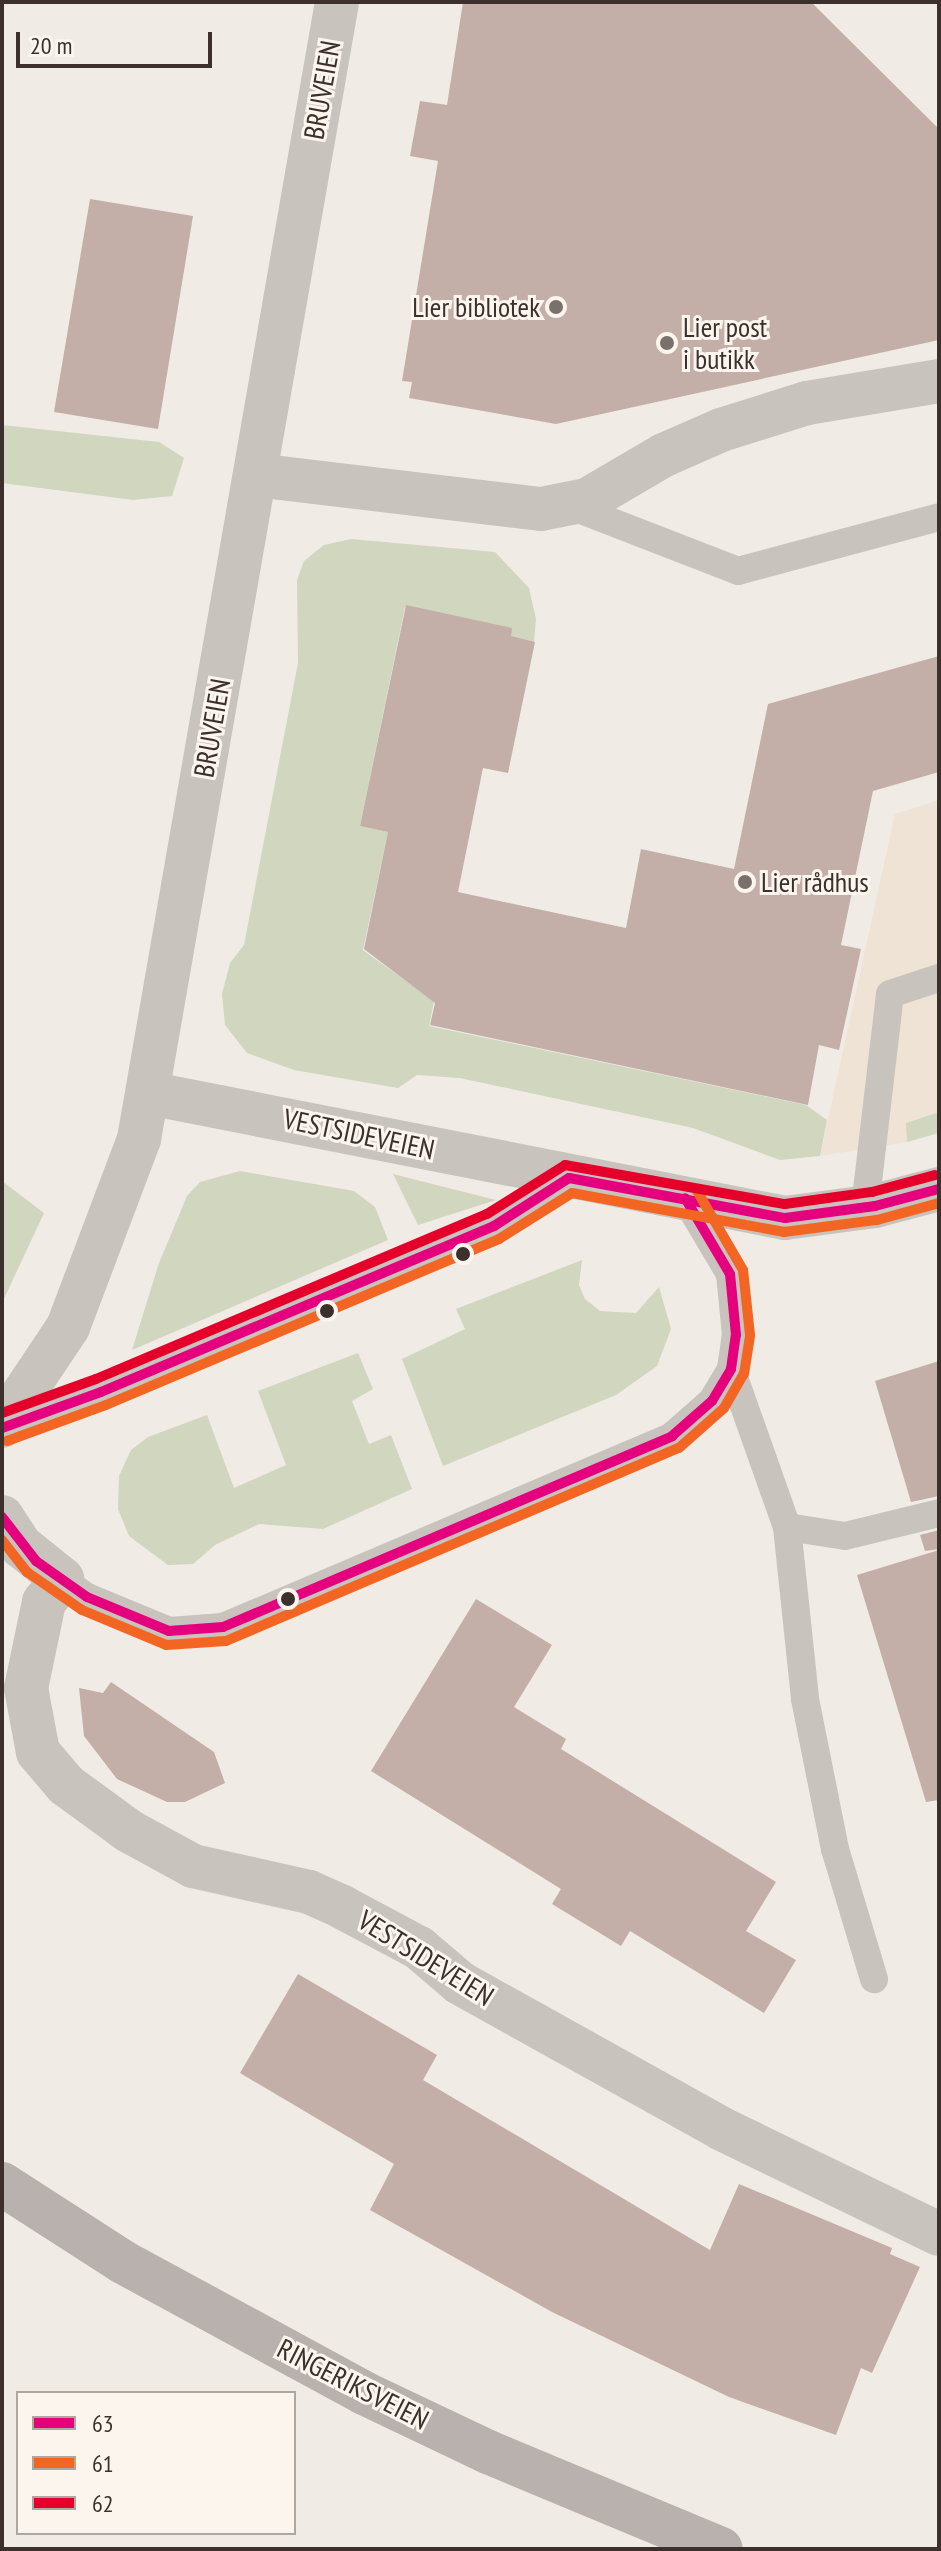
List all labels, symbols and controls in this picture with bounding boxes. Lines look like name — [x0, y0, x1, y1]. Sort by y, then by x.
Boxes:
scale bar — [20, 16, 216, 66]
text: 20 m — [30, 30, 72, 61]
street label: BRUVEIEN — [297, 38, 347, 142]
place label: Lier bibliotek — [412, 290, 540, 324]
marker: Lier bibliotek — [547, 298, 565, 316]
place label: Lier post i butikk — [683, 310, 767, 376]
marker: Lier post i butikk — [658, 334, 676, 352]
street label: BRUVEIEN — [187, 676, 237, 780]
place label: Lier rådhus — [761, 865, 869, 899]
marker: Lier rådhus — [736, 873, 754, 891]
street label: VESTSIDEVEIEN — [281, 1102, 437, 1166]
unlabelled marker — [455, 1246, 471, 1262]
unlabelled marker — [319, 1303, 335, 1319]
unlabelled marker — [280, 1591, 296, 1607]
street label: VESTSIDEVEIEN — [352, 1903, 500, 2013]
street label: RINGERIKSVEIEN — [272, 2332, 434, 2436]
legend — [16, 2391, 296, 2535]
text: 63 — [92, 2408, 114, 2439]
text: 61 — [92, 2448, 114, 2479]
text: 62 — [92, 2488, 114, 2519]

